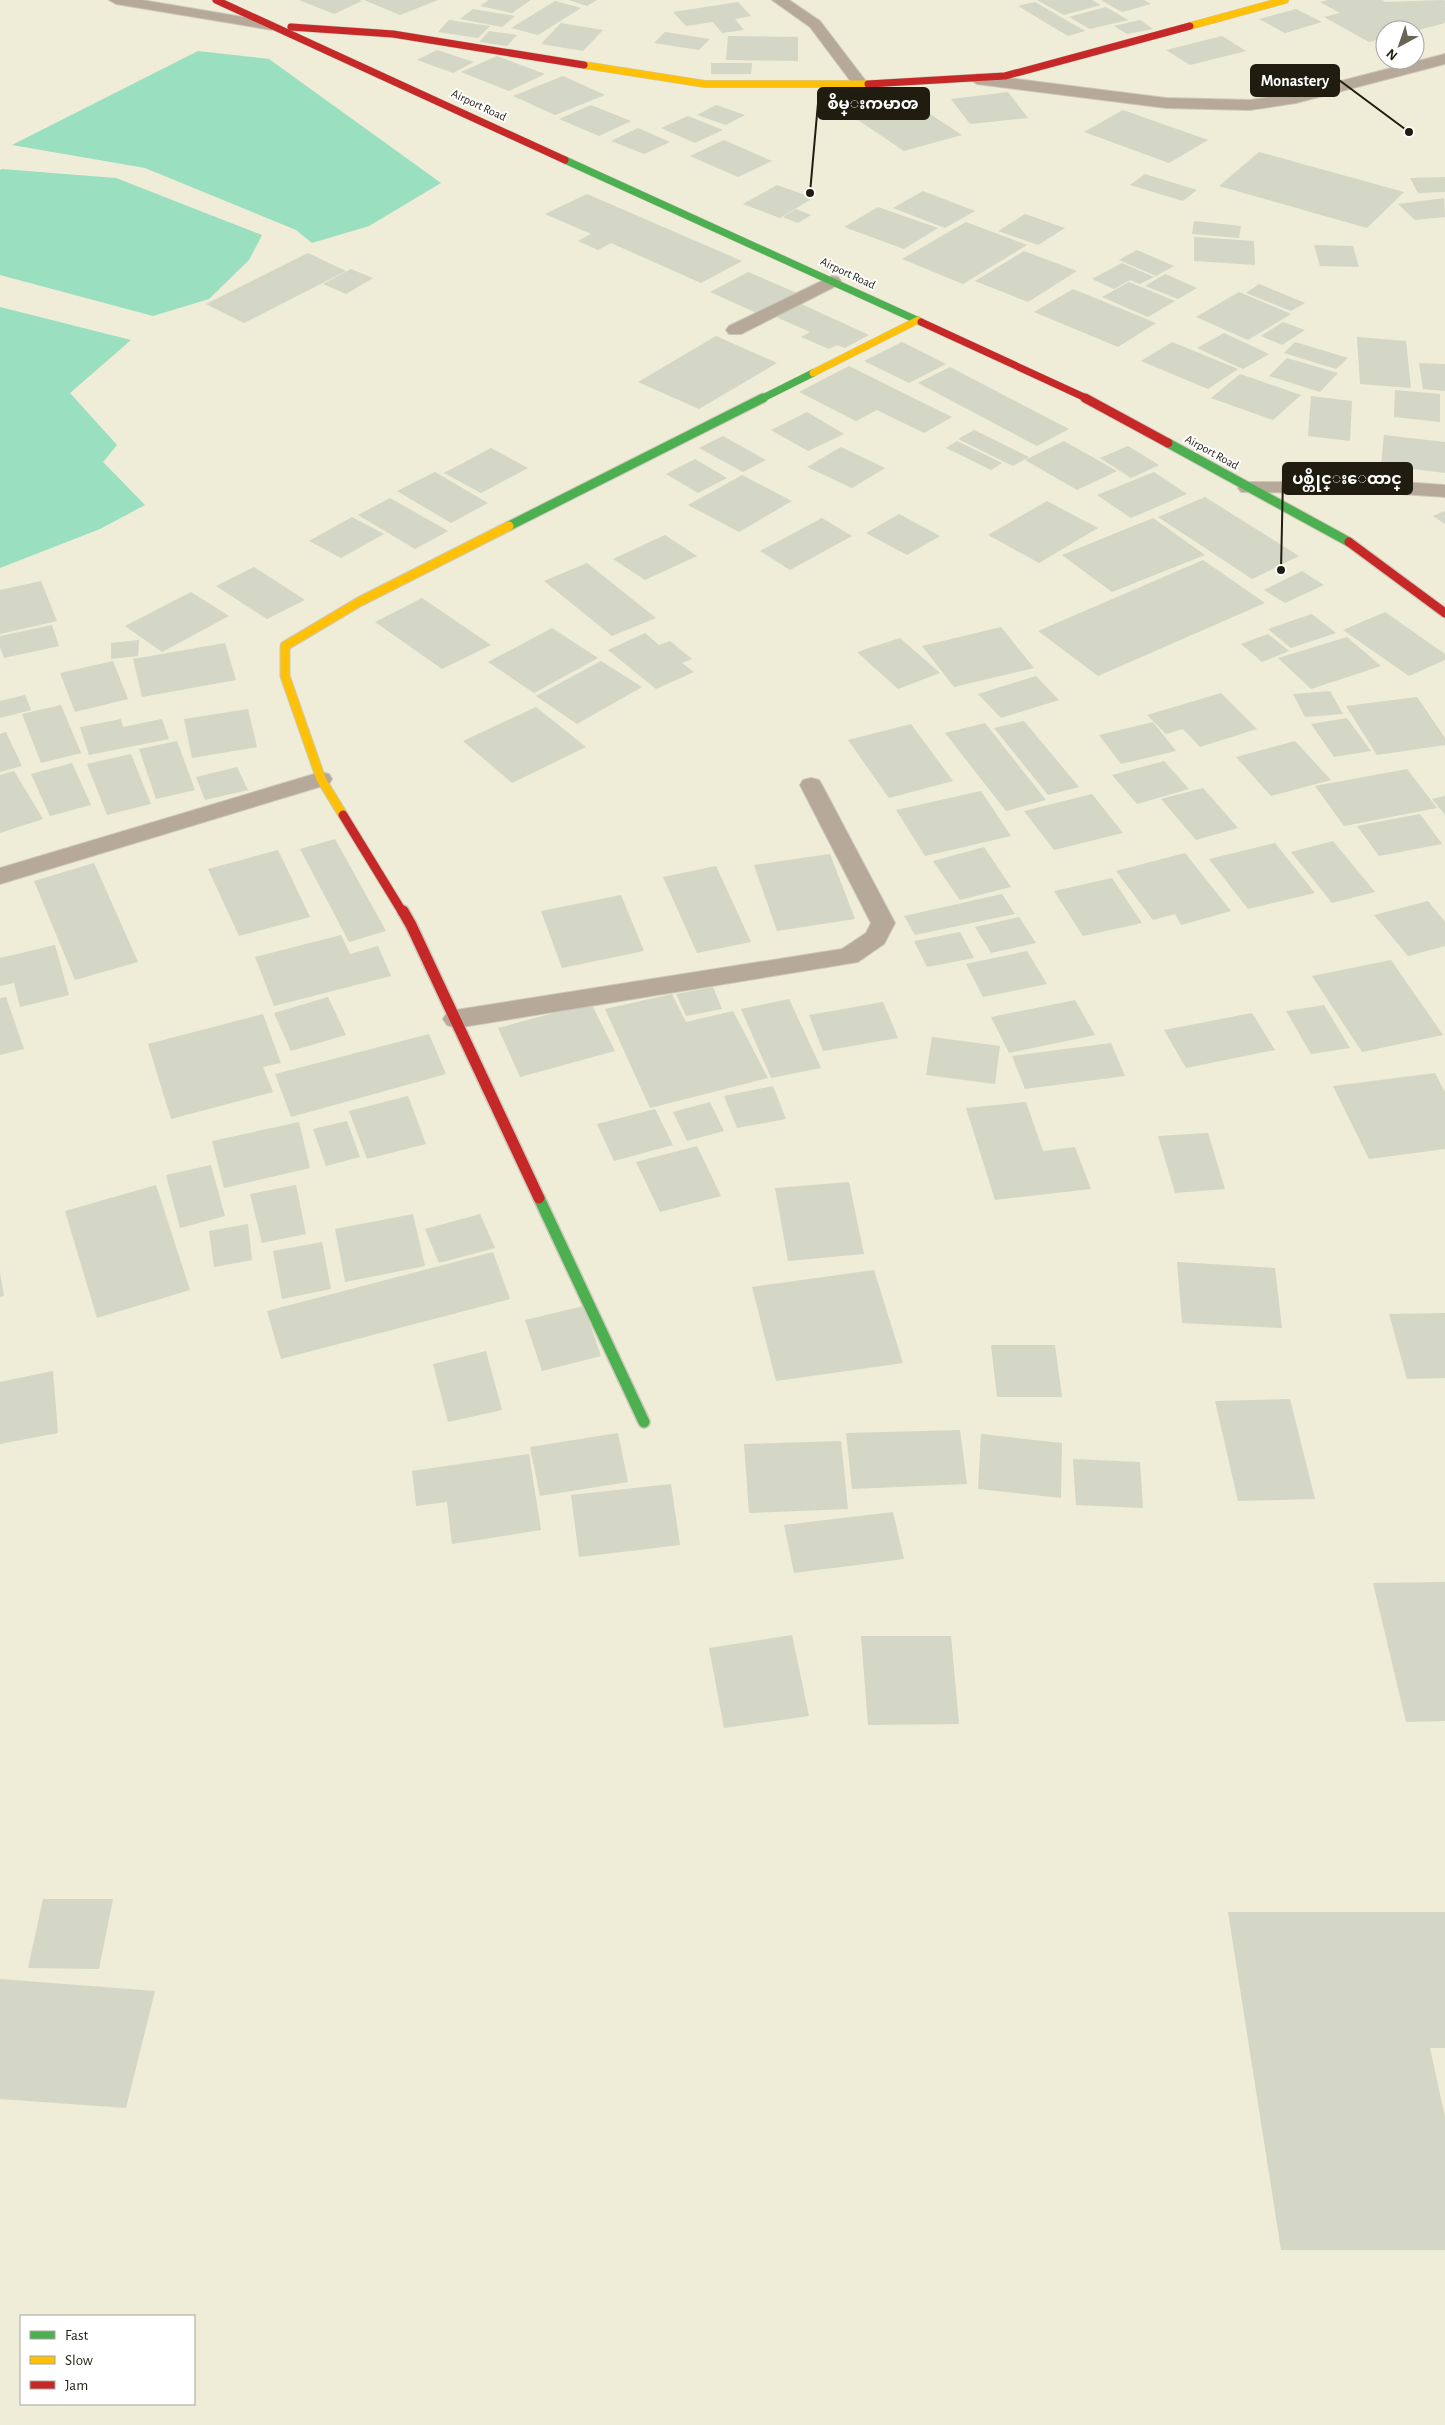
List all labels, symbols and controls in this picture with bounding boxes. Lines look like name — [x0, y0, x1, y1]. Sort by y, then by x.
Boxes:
north arrow — [1375, 20, 1425, 70]
text: N — [1384, 46, 1401, 63]
callout: Monastery — [1251, 65, 1339, 96]
text: Monastery — [1261, 73, 1330, 90]
street label: Airport Road — [450, 87, 508, 123]
callout: စိမ္းကမာၻ — [818, 88, 929, 119]
text: စိမ္းကမာၻ — [827, 93, 919, 116]
street label: Airport Road — [819, 255, 877, 291]
street label: Airport Road — [1183, 432, 1241, 472]
callout: ပစ္တိုင္းေထာင္ — [1283, 463, 1412, 494]
text: ပစ္တိုင္းေထာင္ — [1292, 468, 1402, 492]
legend — [20, 2315, 195, 2405]
text: Fast — [65, 2328, 89, 2343]
text: Slow — [65, 2353, 93, 2368]
text: Jam — [65, 2378, 88, 2393]

